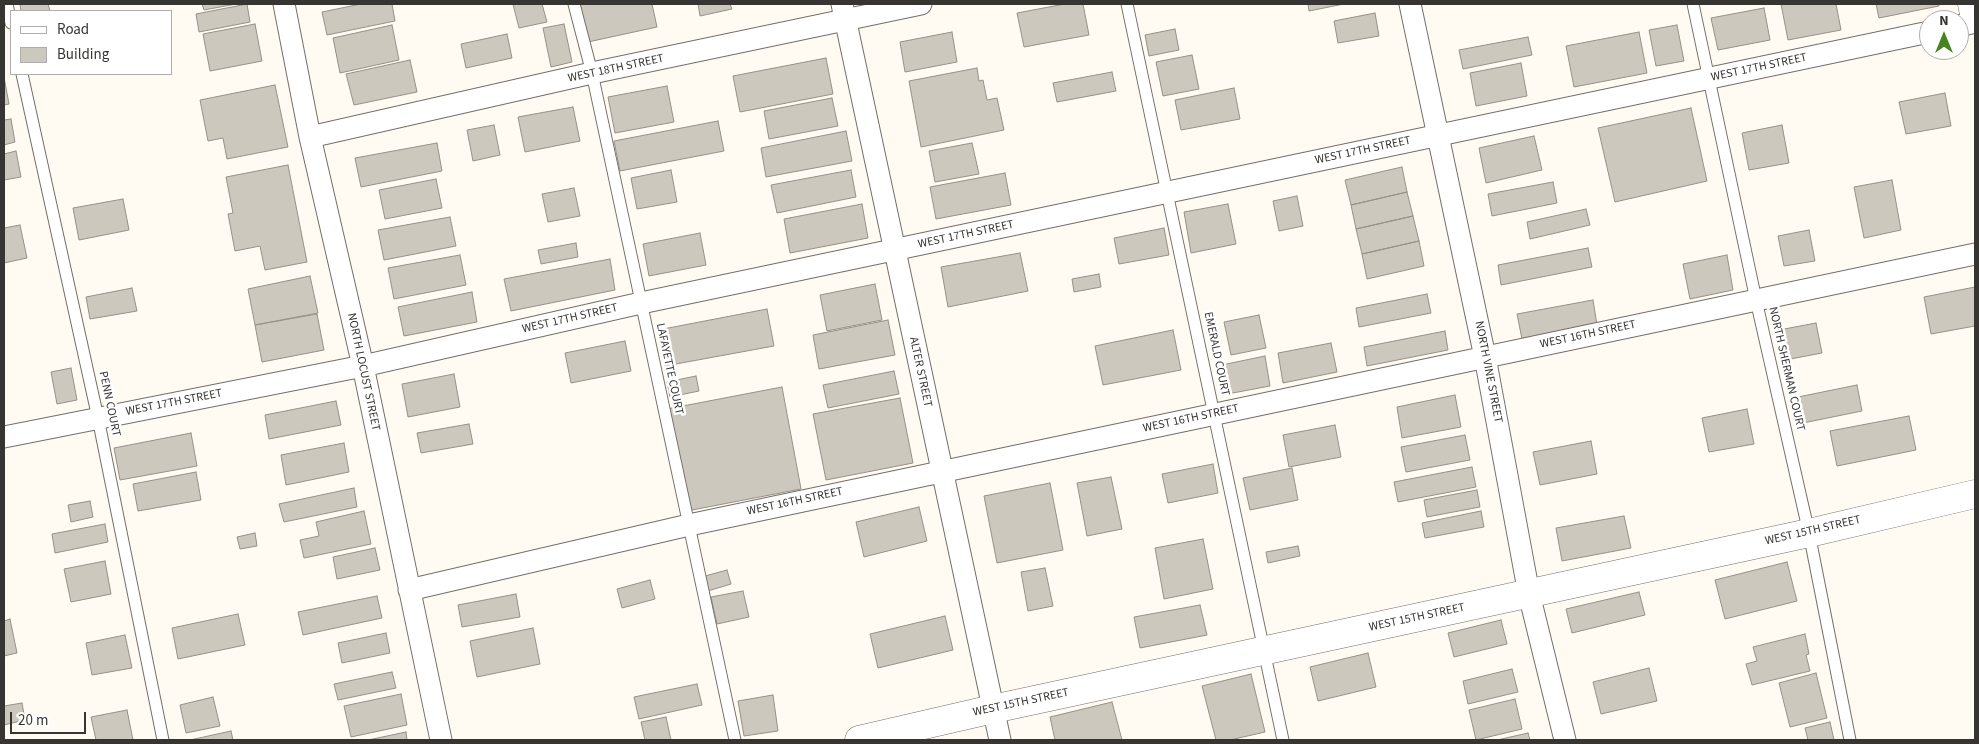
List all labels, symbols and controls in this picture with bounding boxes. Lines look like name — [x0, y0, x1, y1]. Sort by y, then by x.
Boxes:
legend — [10, 10, 172, 75]
north arrow — [1919, 10, 1969, 60]
text: N — [1939, 11, 1949, 31]
text: Road — [57, 19, 89, 40]
text: Building — [57, 44, 109, 65]
street label: WEST 17TH STREET — [1710, 51, 1808, 85]
street label: WEST 18TH STREET — [567, 52, 665, 86]
street label: WEST 17TH STREET — [1314, 134, 1412, 168]
street label: WEST 17TH STREET — [917, 218, 1015, 252]
street label: WEST 17TH STREET — [521, 301, 619, 337]
street label: NORTH SHERMAN COURT — [1765, 305, 1807, 433]
street label: EMERALD COURT — [1200, 311, 1232, 397]
street label: NORTH LOCUST STREET — [343, 312, 383, 432]
street label: WEST 16TH STREET — [1539, 318, 1637, 352]
street label: NORTH VINE STREET — [1471, 320, 1505, 424]
street label: LAFAYETTE COURT — [652, 322, 686, 416]
street label: ALTER STREET — [906, 336, 934, 408]
street label: PENN COURT — [95, 370, 123, 438]
street label: WEST 17TH STREET — [125, 387, 223, 419]
street label: WEST 16TH STREET — [1142, 402, 1240, 436]
street label: WEST 16TH STREET — [746, 485, 844, 519]
street label: WEST 15TH STREET — [1764, 513, 1862, 549]
street label: WEST 15TH STREET — [1368, 601, 1466, 635]
street label: WEST 15TH STREET — [972, 686, 1070, 720]
scale bar — [12, 702, 89, 734]
text: 20 m — [18, 710, 48, 731]

